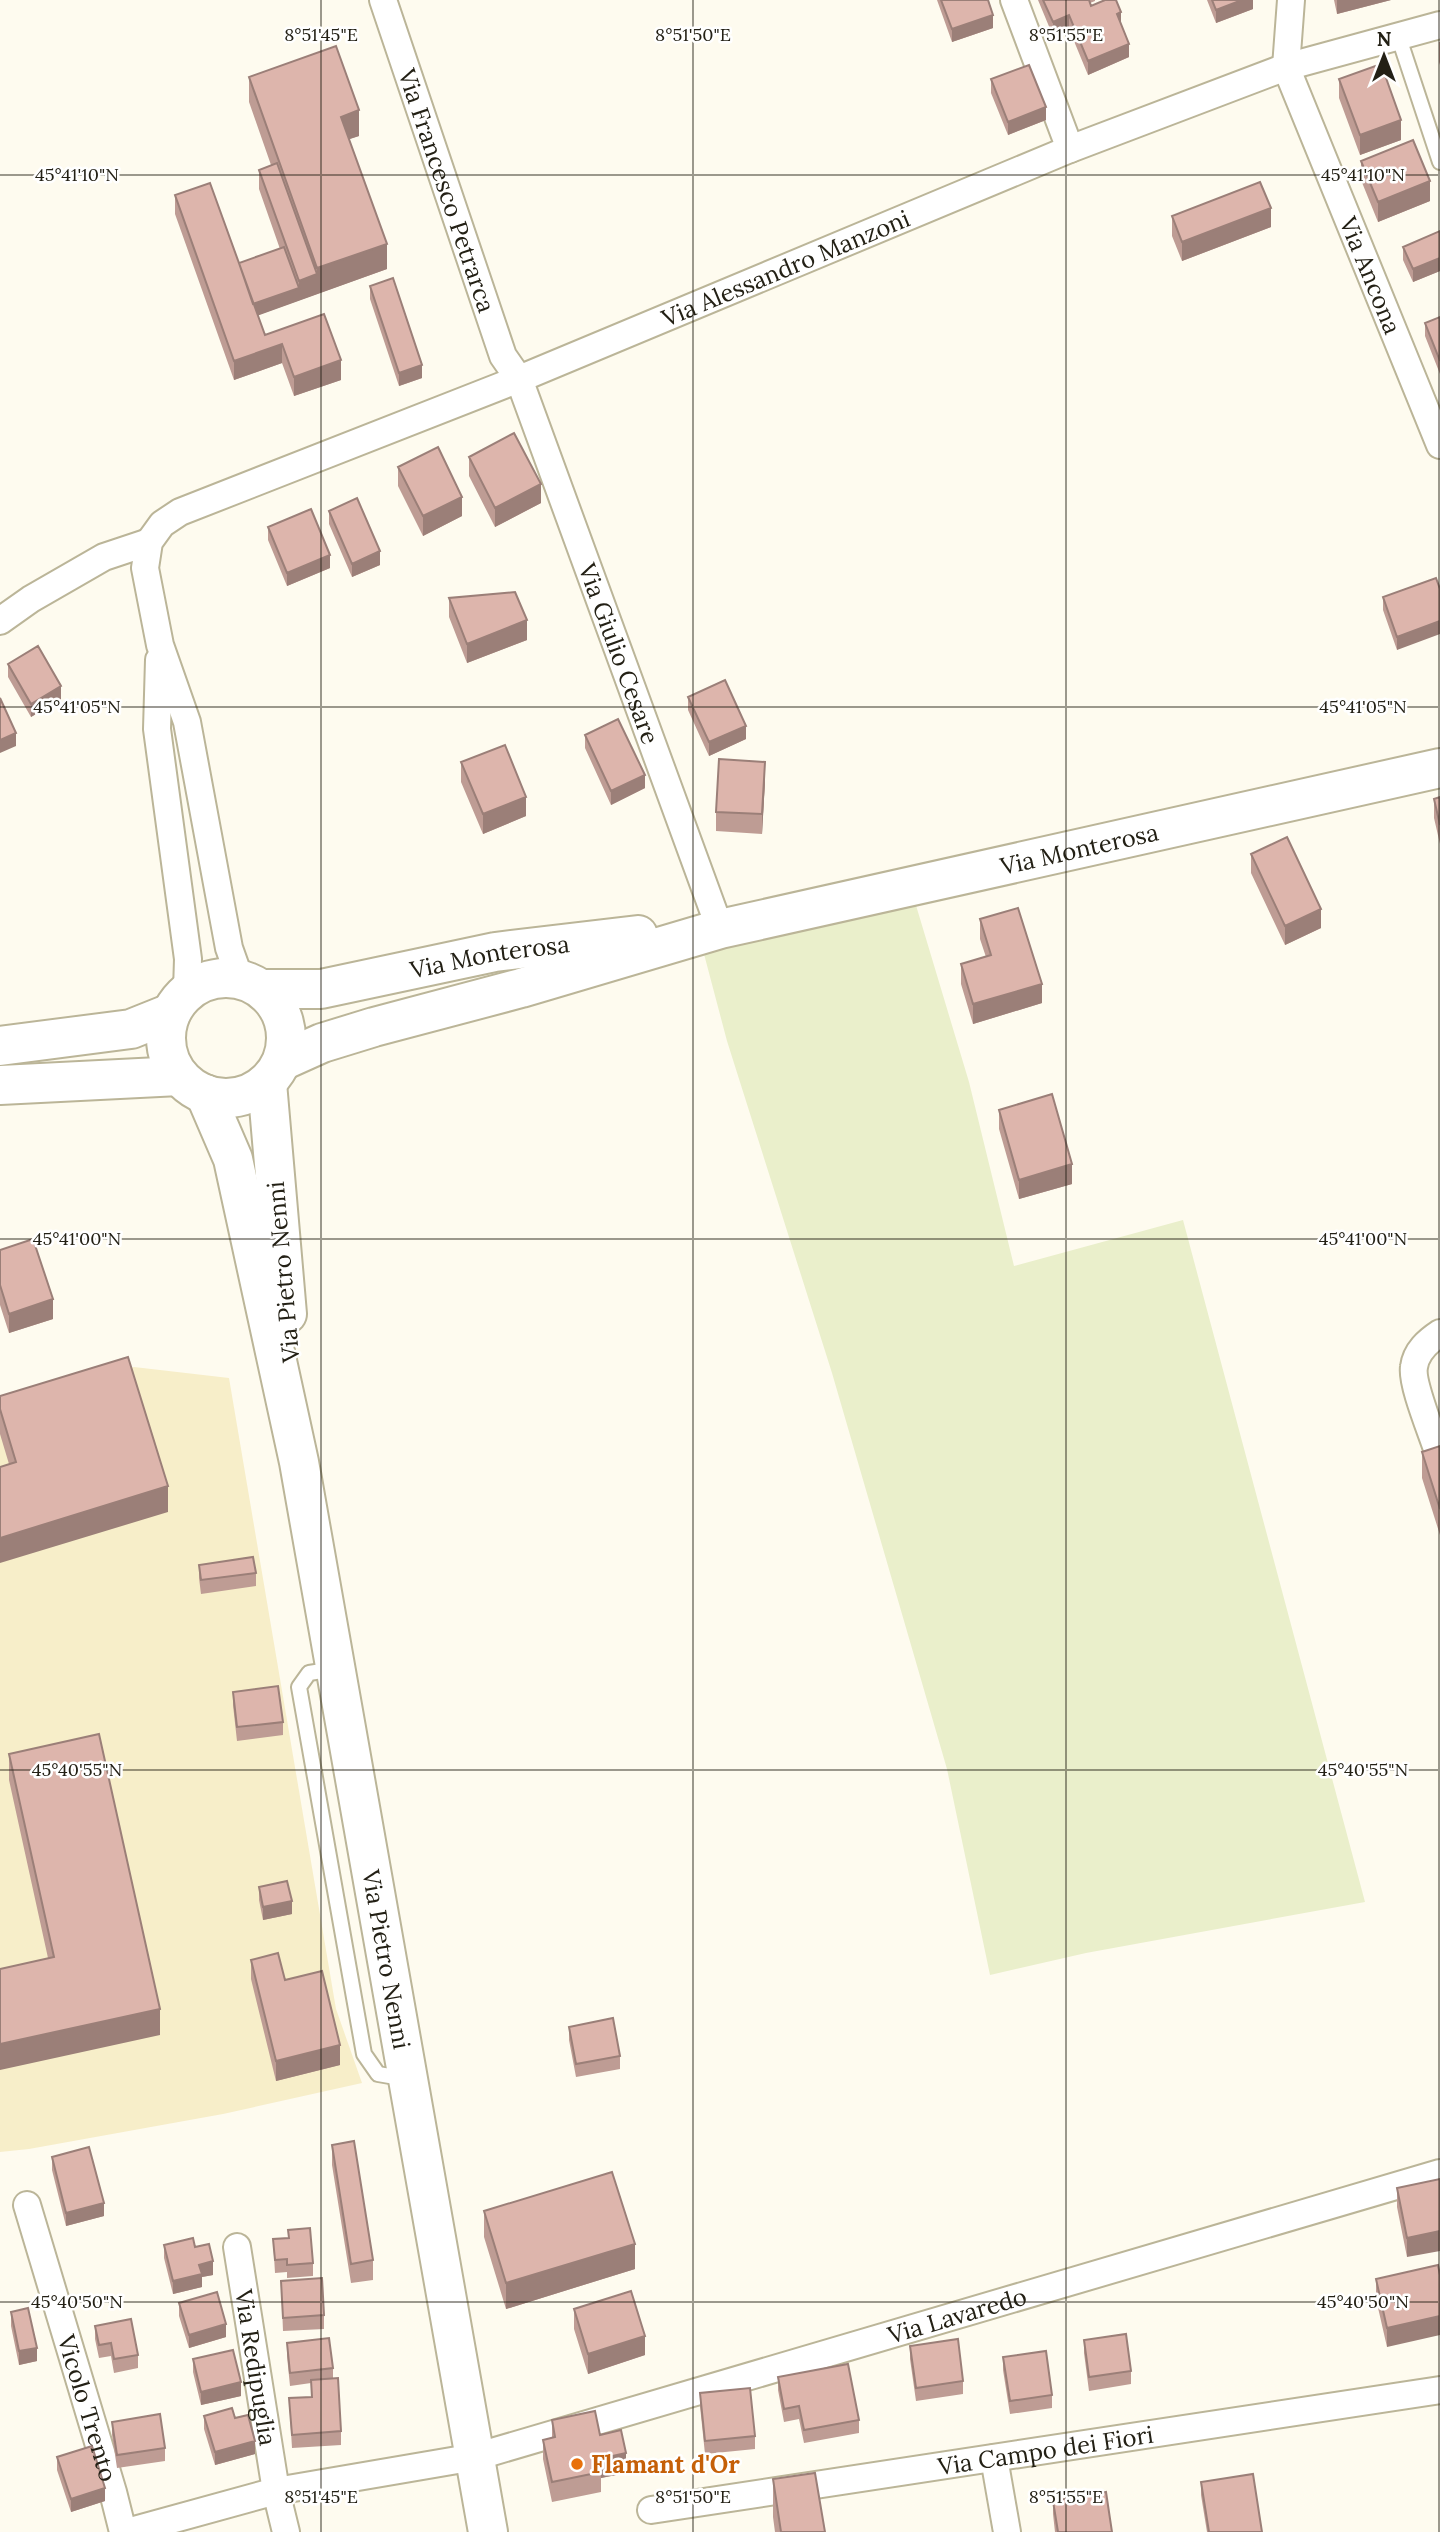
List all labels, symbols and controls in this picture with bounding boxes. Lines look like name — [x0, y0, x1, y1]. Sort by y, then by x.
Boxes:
north arrow — [1349, 21, 1419, 91]
text: 8°51'45"E — [284, 23, 358, 46]
text: 8°51'50"E — [655, 23, 731, 46]
text: 8°51'55"E — [1029, 23, 1103, 46]
text: N — [1377, 27, 1392, 51]
street label: Via Francesco Petrarca — [391, 64, 503, 316]
text: 45°41'10"N — [35, 163, 119, 186]
text: 45°41'10"N — [1321, 163, 1405, 186]
street label: Via Alessandro Manzoni — [656, 202, 914, 334]
street label: Via Ancona — [1333, 211, 1409, 338]
street label: Via Giulio Cesare — [572, 558, 667, 748]
text: 45°41'05"N — [33, 695, 121, 718]
text: 45°41'05"N — [1319, 695, 1407, 718]
street label: Via Monterosa — [996, 816, 1161, 882]
street label: Via Monterosa — [406, 928, 571, 985]
street label: Via Pietro Nenni — [260, 1180, 306, 1365]
text: 45°41'00"N — [33, 1227, 121, 1250]
text: 45°41'00"N — [1319, 1227, 1407, 1250]
text: 45°40'55"N — [32, 1758, 122, 1781]
text: 45°40'55"N — [1318, 1758, 1408, 1781]
street label: Via Pietro Nenni — [356, 1866, 418, 2052]
street label: Via Lavaredo — [883, 2280, 1030, 2350]
street label: Via Redipuglia — [228, 2286, 284, 2448]
text: 45°40'50"N — [31, 2290, 123, 2313]
text: 45°40'50"N — [1317, 2290, 1409, 2313]
street label: Vicolo Trento — [51, 2330, 124, 2485]
street label: Via Campo dei Fiori — [935, 2418, 1155, 2482]
place label: Flamant d'Or — [591, 2449, 740, 2480]
marker: Flamant d'Or — [569, 2456, 585, 2472]
text: 8°51'45"E — [284, 2485, 358, 2508]
text: 8°51'50"E — [655, 2485, 731, 2508]
text: 8°51'55"E — [1029, 2485, 1103, 2508]

